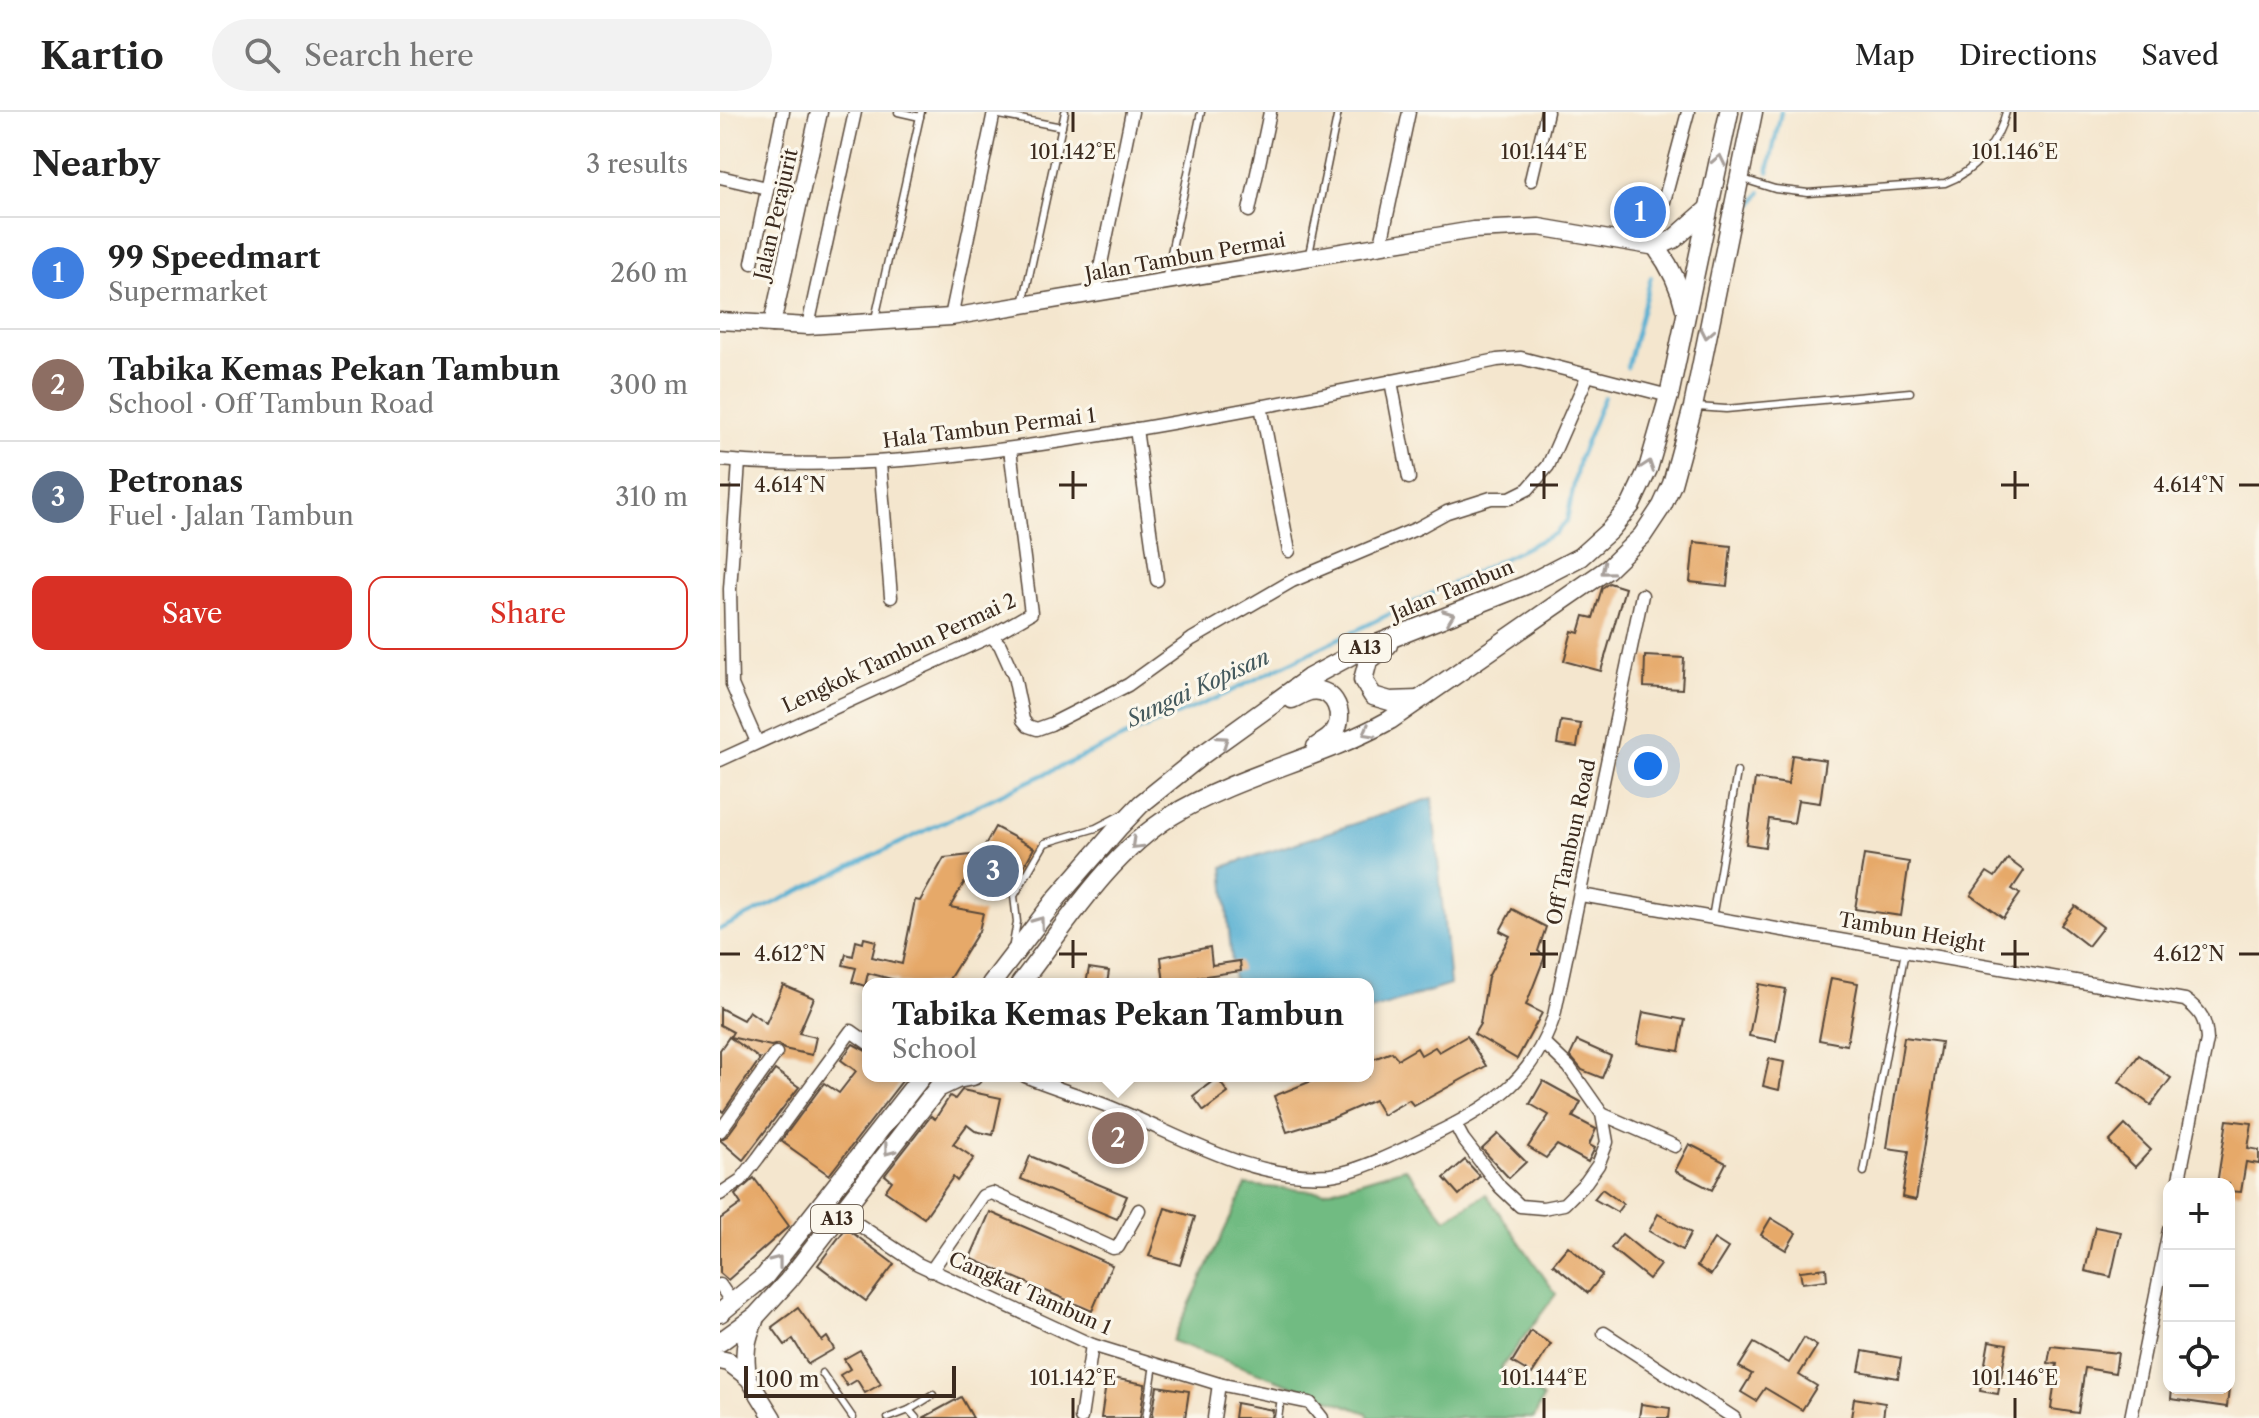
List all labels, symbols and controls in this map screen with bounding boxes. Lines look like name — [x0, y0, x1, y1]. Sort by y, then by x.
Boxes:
search box — [212, 19, 772, 91]
text: Kartio — [40, 32, 164, 79]
icon: search — [240, 33, 284, 77]
text: Search here — [304, 37, 474, 74]
text: Map — [1855, 38, 1915, 72]
text: Directions — [1959, 38, 2097, 72]
text: Saved — [2141, 38, 2219, 72]
text: 101.142°E — [1030, 140, 1116, 164]
text: 101.144°E — [1501, 140, 1587, 164]
text: 101.146°E — [1972, 140, 2058, 164]
text: Nearby — [32, 143, 160, 185]
street label: Jalan Perajurit — [749, 146, 803, 285]
text: 3 results — [586, 148, 688, 180]
one-way arrow — [1710, 154, 1727, 168]
pin: 1 — [1614, 182, 1666, 242]
street label: Jalan Tambun Permai — [1080, 228, 1287, 287]
text: 99 Speedmart — [108, 239, 320, 276]
text: 1 — [52, 257, 64, 289]
text: 260 m — [610, 257, 688, 289]
text: Supermarket — [108, 276, 268, 308]
one-way arrow — [1700, 327, 1717, 340]
text: Tabika Kemas Pekan Tambun — [108, 351, 560, 388]
text: 2 — [50, 369, 66, 401]
text: 300 m — [610, 369, 688, 401]
text: School · Off Tambun Road — [108, 388, 434, 420]
street label: Hala Tambun Permai 1 — [881, 403, 1097, 453]
one-way arrow — [1639, 459, 1655, 473]
text: Petronas — [108, 463, 243, 500]
text: 4.614°N — [754, 473, 826, 497]
text: 4.614°N — [2153, 473, 2225, 497]
text: 3 — [51, 481, 65, 513]
text: 310 m — [615, 481, 688, 513]
text: Fuel · Jalan Tambun — [108, 500, 354, 532]
street label: Jalan Tambun — [1384, 554, 1517, 627]
one-way arrow — [1601, 560, 1615, 575]
button: Save — [32, 576, 352, 650]
button: Share — [368, 576, 688, 650]
street label: Lengkok Tambun Permai 2 — [778, 588, 1020, 718]
one-way arrow — [1441, 609, 1455, 626]
road number: A13 — [1339, 634, 1391, 662]
water label: Sungai Kopisan — [1120, 643, 1274, 734]
one-way arrow — [1362, 722, 1377, 738]
one-way arrow — [1214, 736, 1228, 751]
your location — [1628, 746, 1668, 786]
street label: Off Tambun Road — [1542, 757, 1600, 927]
one-way arrow — [1131, 835, 1145, 850]
pin: 3 — [967, 841, 1019, 901]
street label: Tambun Height — [1837, 907, 1987, 957]
one-way arrow — [1029, 917, 1044, 931]
text: 4.612°N — [754, 942, 826, 966]
text: 4.612°N — [2153, 942, 2225, 966]
popup — [862, 978, 1374, 1082]
text: Tabika Kemas Pekan Tambun — [892, 996, 1344, 1033]
text: School — [892, 1033, 977, 1065]
pin: 2 — [1092, 1108, 1144, 1168]
one-way arrow — [884, 1141, 898, 1156]
map controls — [2163, 1178, 2235, 1394]
button: + — [2163, 1178, 2235, 1250]
road number: A13 — [811, 1205, 863, 1233]
street label: Cangkat Tambun 1 — [945, 1246, 1116, 1340]
button: − — [2163, 1250, 2235, 1322]
one-way arrow — [767, 1256, 782, 1270]
button: locate — [2163, 1322, 2235, 1394]
scale bar — [744, 1362, 956, 1398]
text: 100 m — [756, 1366, 819, 1393]
text: 101.142°E — [1030, 1366, 1116, 1390]
text: 101.144°E — [1501, 1366, 1587, 1390]
text: 101.146°E — [1972, 1366, 2058, 1390]

